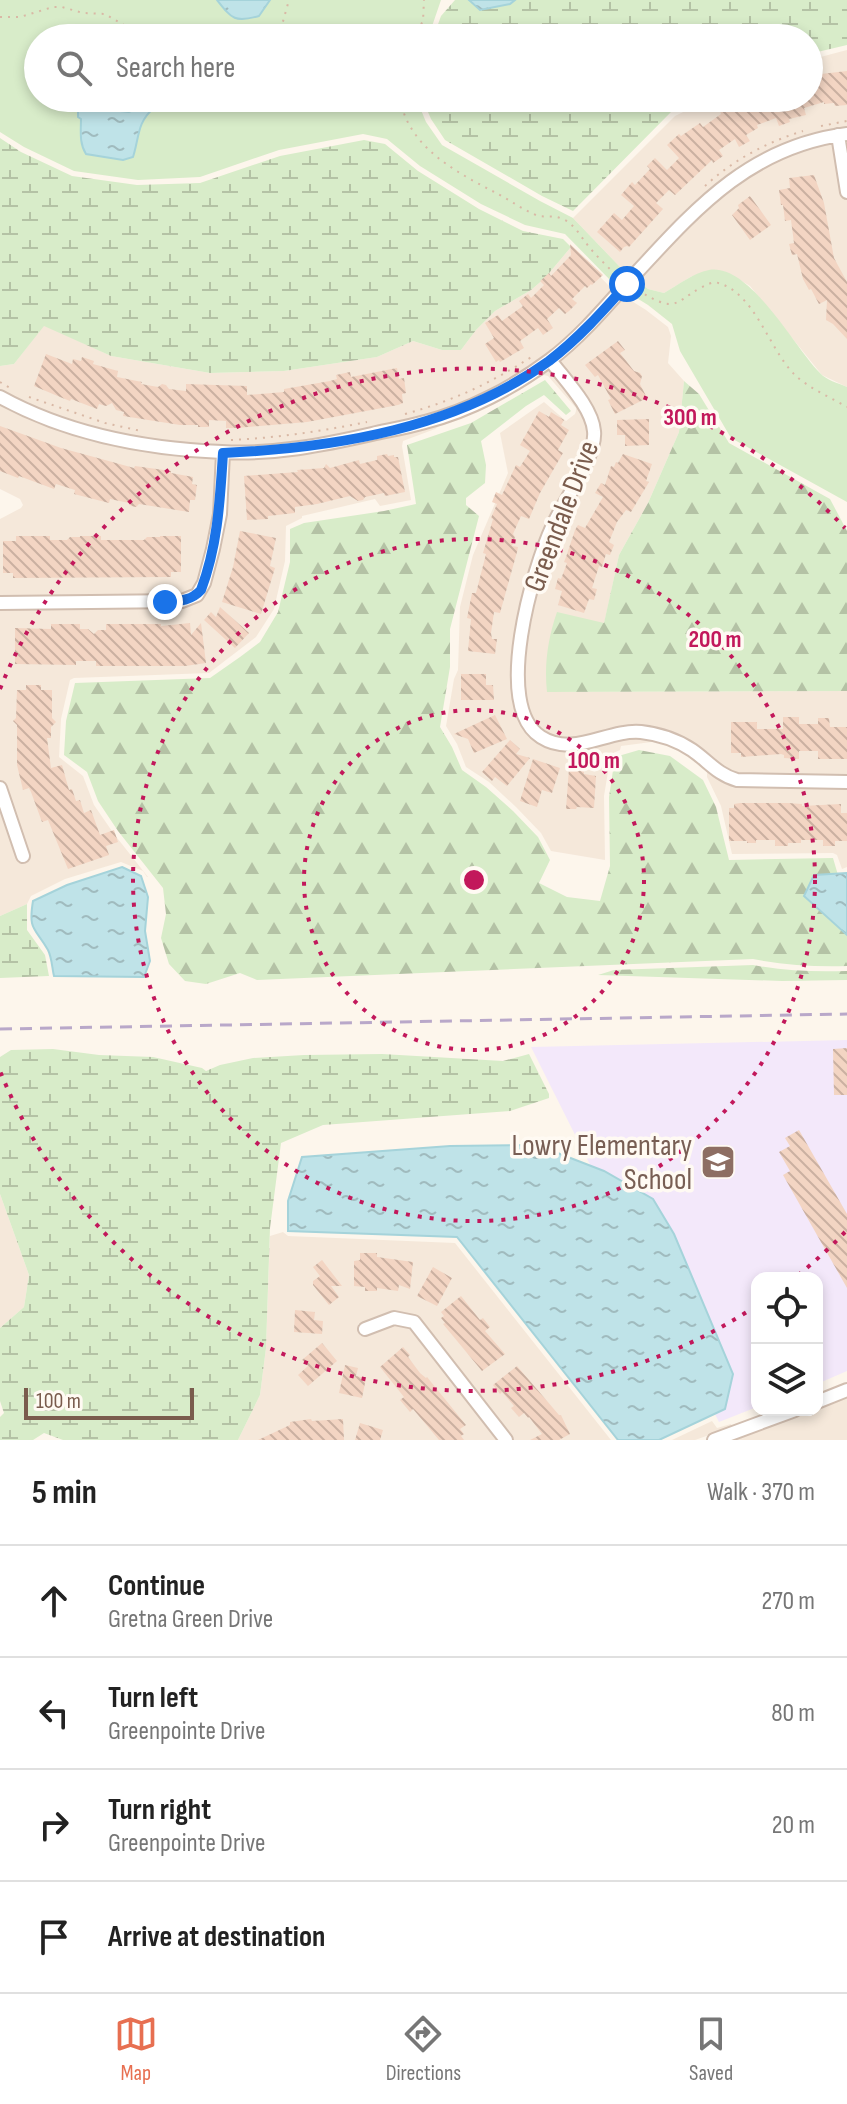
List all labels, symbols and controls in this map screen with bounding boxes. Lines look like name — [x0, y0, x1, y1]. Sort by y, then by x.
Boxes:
search box — [24, 24, 823, 112]
icon: search — [52, 46, 96, 90]
text: Search here — [116, 50, 235, 86]
route start — [609, 266, 645, 302]
text: 300 m — [663, 403, 717, 432]
street label: Greendale Drive — [517, 436, 607, 597]
route end — [147, 584, 183, 620]
text: 200 m — [688, 625, 742, 654]
text: 100 m — [568, 746, 620, 775]
centre of rings — [460, 866, 488, 894]
place label: Lowry Elementary School — [512, 1128, 692, 1198]
school or university icon: Lowry Elementary School — [699, 1143, 737, 1181]
map controls — [751, 1272, 823, 1416]
button: locate — [751, 1272, 823, 1344]
button: layers — [751, 1344, 823, 1416]
scale bar — [24, 1384, 194, 1420]
text: 100 m — [36, 1388, 81, 1415]
text: 5 min — [32, 1472, 97, 1513]
text: Walk · 370 m — [707, 1477, 815, 1508]
text: Continue — [108, 1568, 205, 1604]
icon: ahead — [32, 1579, 76, 1623]
text: 270 m — [762, 1586, 815, 1617]
text: Gretna Green Drive — [108, 1604, 273, 1635]
text: Turn left — [108, 1680, 198, 1716]
icon: left — [32, 1691, 76, 1735]
text: 80 m — [771, 1698, 815, 1729]
text: Greenpointe Drive — [108, 1716, 266, 1747]
text: Turn right — [108, 1792, 211, 1828]
icon: right — [32, 1803, 76, 1847]
text: 20 m — [772, 1810, 815, 1841]
text: Greenpointe Drive — [108, 1828, 266, 1859]
icon: arrive — [32, 1915, 76, 1959]
text: Arrive at destination — [108, 1919, 325, 1955]
tab: Map — [114, 2012, 158, 2087]
tab: Directions — [386, 2012, 461, 2087]
tab: Saved — [689, 2012, 733, 2087]

